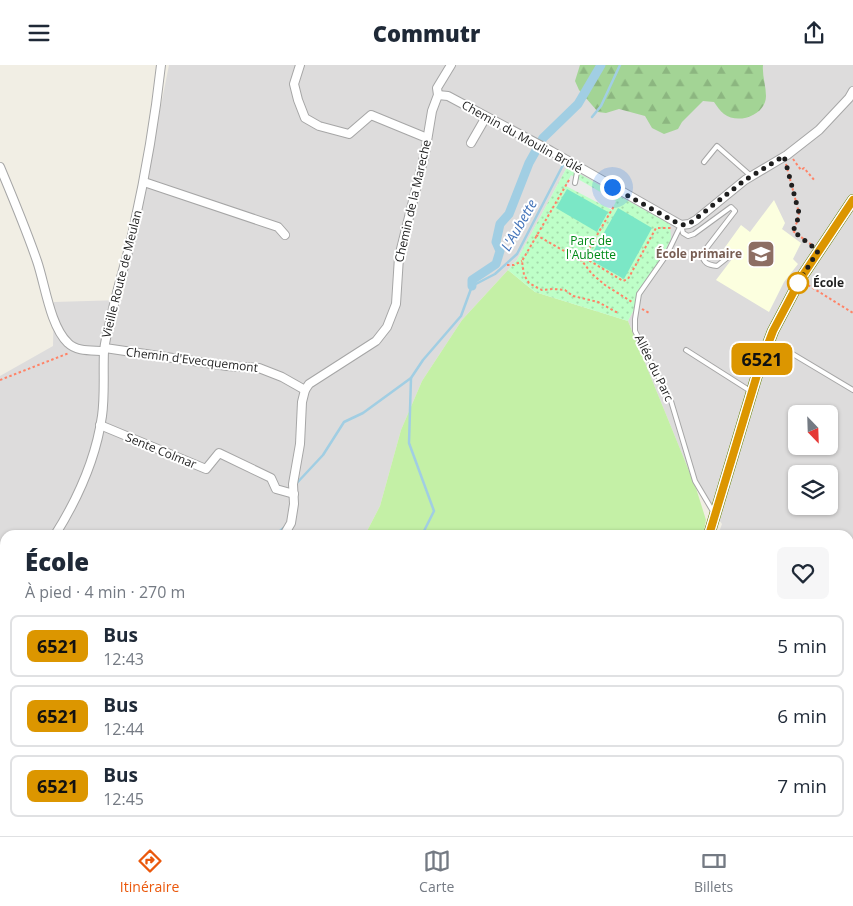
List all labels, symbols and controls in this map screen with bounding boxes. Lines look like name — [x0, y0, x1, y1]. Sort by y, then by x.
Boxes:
text: Commutr — [373, 18, 480, 48]
icon: menu — [25, 19, 53, 47]
icon: share — [800, 19, 828, 47]
street label: Chemin du Moulin Brûlé — [459, 96, 586, 177]
street label: Chemin de la Mareche — [390, 138, 435, 264]
your location — [600, 175, 625, 200]
water label: L'Aubette — [496, 195, 541, 254]
street label: Vieille Route de Meulan — [97, 208, 146, 340]
park label: Parc de l'Aubette — [566, 232, 616, 263]
school or university icon: École primaire — [746, 239, 776, 269]
place label: École primaire — [656, 245, 742, 262]
marker: École — [787, 272, 809, 294]
place label: École — [813, 274, 844, 291]
street label: Allée du Parc — [631, 331, 678, 404]
street label: Chemin d'Evecquemont — [125, 343, 259, 376]
line badge: 6521 — [727, 343, 797, 375]
text: 6521 — [741, 347, 783, 371]
north arrow — [788, 405, 838, 455]
map controls — [788, 405, 838, 515]
street label: Sente Colmar — [123, 429, 199, 473]
button: layers — [788, 465, 838, 515]
text: École — [25, 545, 89, 578]
button: heart — [777, 547, 829, 599]
text: À pied · 4 min · 270 m — [25, 581, 185, 603]
text: Bus — [103, 622, 138, 648]
text: 5 min — [777, 633, 827, 659]
text: 6521 — [37, 634, 78, 658]
text: 12:43 — [103, 648, 144, 670]
text: Bus — [103, 692, 138, 718]
text: 6 min — [777, 703, 827, 729]
text: 6521 — [37, 704, 78, 728]
text: 12:44 — [103, 718, 144, 740]
text: Bus — [103, 762, 138, 788]
text: 7 min — [777, 773, 827, 799]
text: 6521 — [37, 774, 78, 798]
text: 12:45 — [103, 788, 144, 810]
tab: Itinéraire — [120, 847, 179, 896]
tab: Carte — [419, 847, 454, 896]
tab: Billets — [694, 847, 733, 896]

